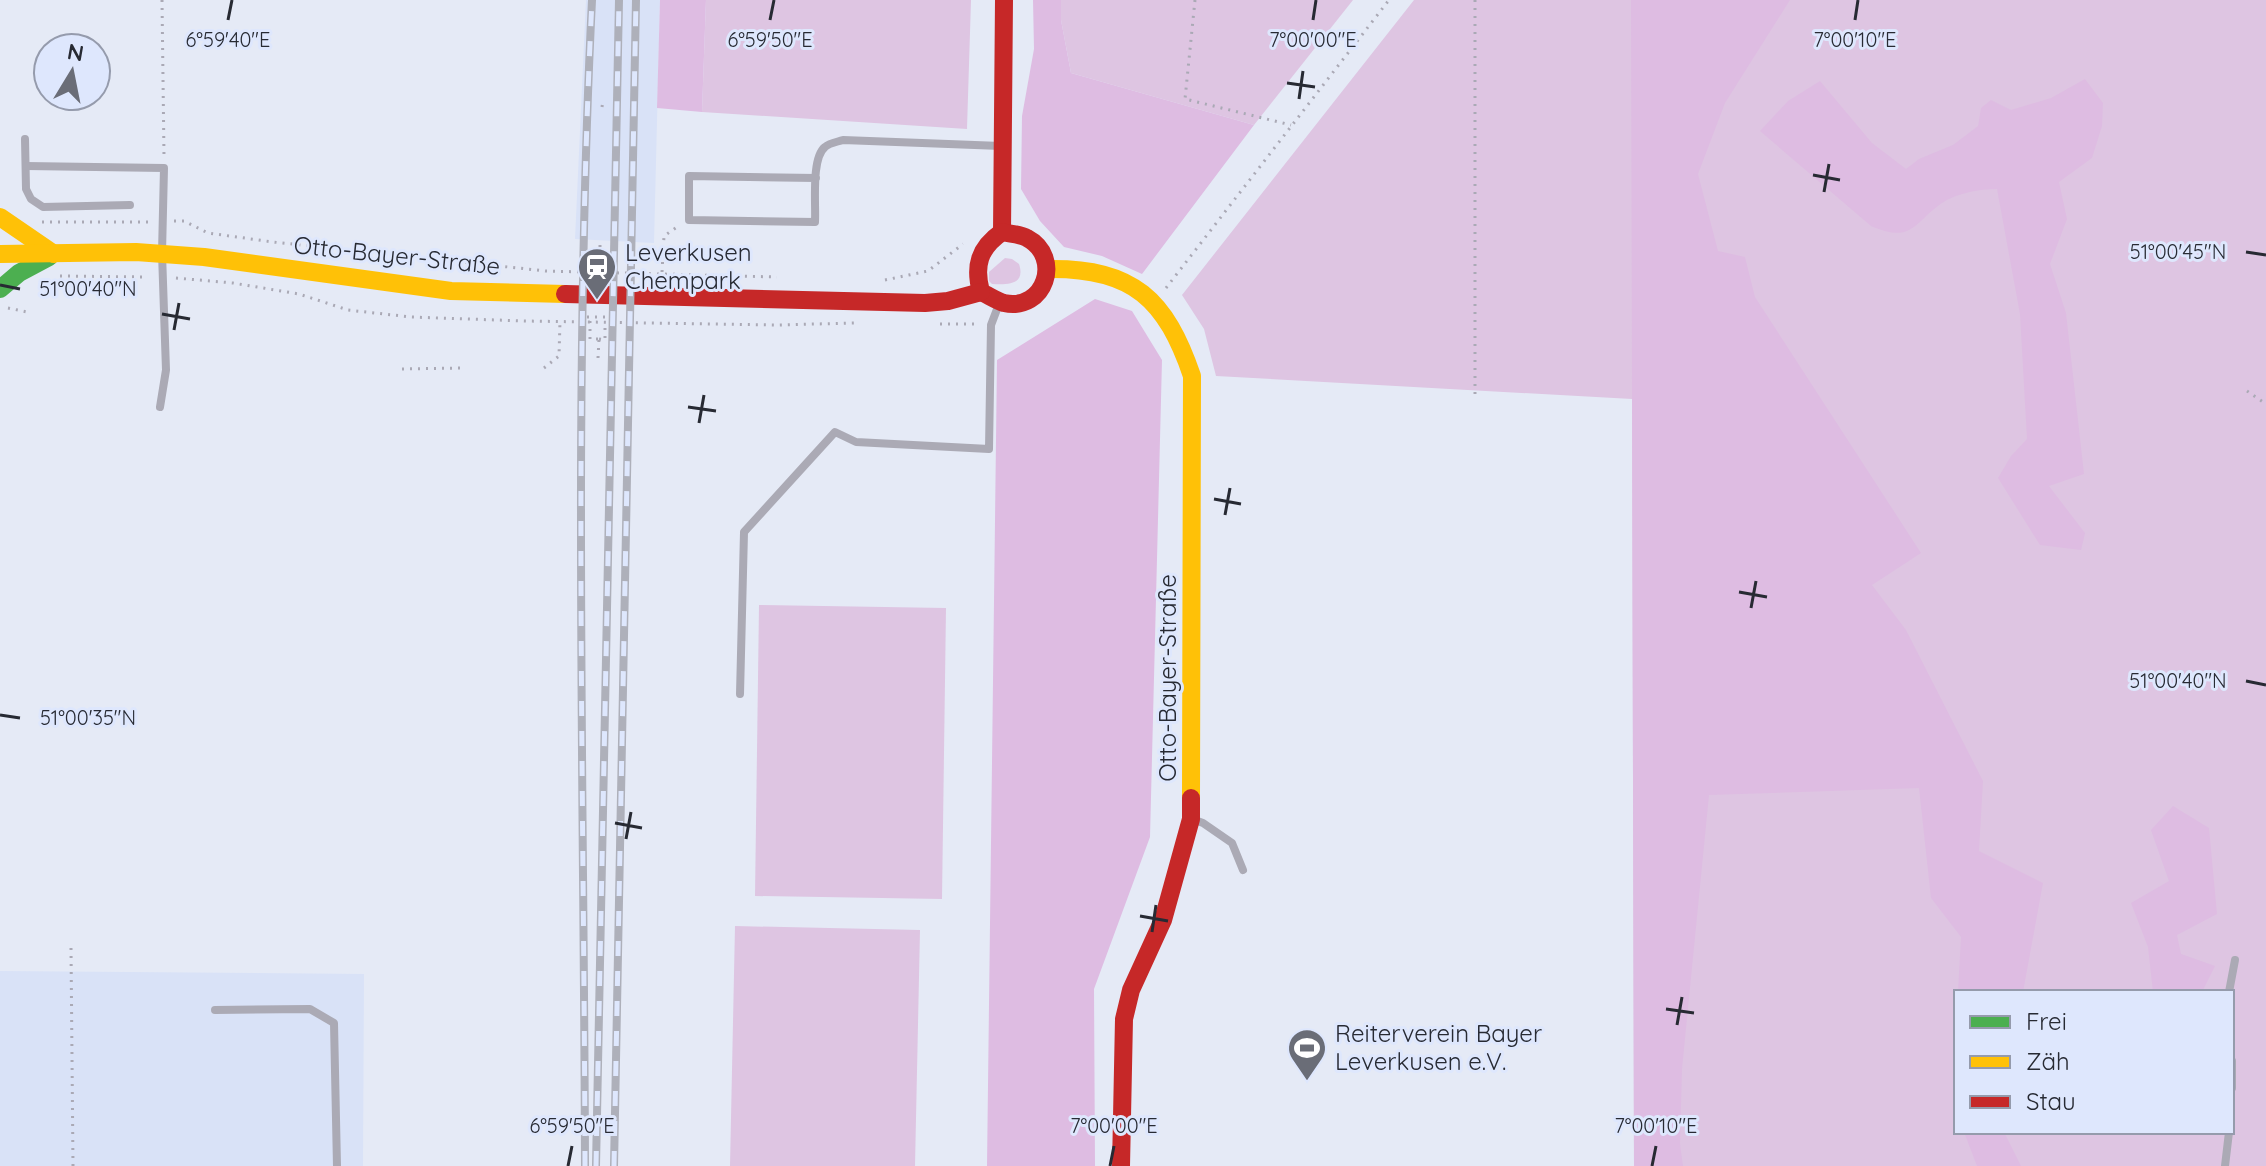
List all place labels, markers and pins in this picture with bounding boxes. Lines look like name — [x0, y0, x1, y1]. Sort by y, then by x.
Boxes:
place label: Leverkusen Chempark — [625, 237, 752, 295]
station icon: Leverkusen Chempark — [576, 246, 618, 301]
place label: Reiterverein Bayer Leverkusen e.V. — [1335, 1018, 1542, 1076]
sports icon: Reiterverein Bayer Leverkusen e.V. — [1286, 1027, 1328, 1082]

